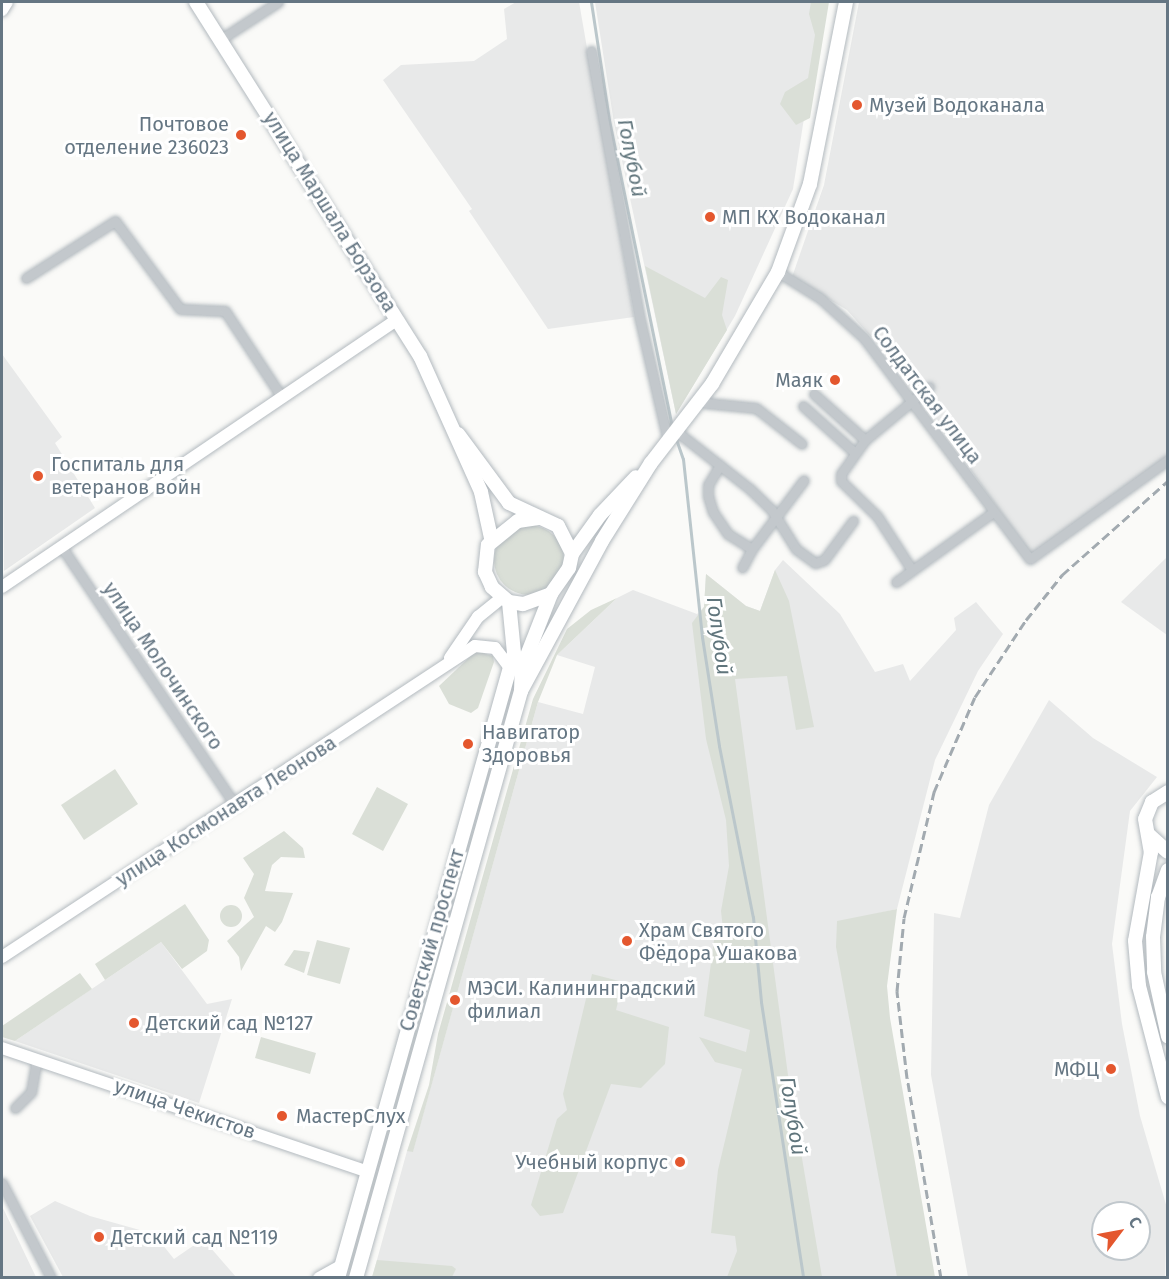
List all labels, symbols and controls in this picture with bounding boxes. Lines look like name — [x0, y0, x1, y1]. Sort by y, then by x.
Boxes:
place label: Музей Водоканала — [869, 93, 1045, 117]
marker: Музей Водоканала — [850, 98, 864, 112]
street label: улица Маршала Борзова — [258, 107, 402, 317]
place label: Почтовое отделение 236023 — [64, 112, 229, 159]
water label: Голубой — [612, 117, 652, 199]
marker: Почтовое отделение 236023 — [234, 128, 248, 142]
place label: МП КХ Водоканал — [722, 205, 886, 229]
marker: МП КХ Водоканал — [703, 210, 717, 224]
street label: Солдатская улица — [867, 321, 987, 469]
place label: Маяк — [775, 368, 823, 392]
marker: Маяк — [828, 373, 842, 387]
place label: Госпиталь для ветеранов войн — [51, 452, 201, 499]
marker: Госпиталь для ветеранов войн — [29, 467, 47, 485]
street label: улица Молочинского — [98, 577, 228, 755]
water label: Голубой — [701, 595, 737, 677]
place label: Навигатор Здоровья — [482, 720, 580, 767]
street label: улица Космонавта Леонова — [111, 731, 341, 891]
marker: Навигатор Здоровья — [459, 735, 477, 753]
street label: Советский проспект — [394, 846, 470, 1034]
place label: Храм Святого Фёдора Ушакова — [639, 918, 798, 965]
marker: Храм Святого Фёдора Ушакова — [620, 934, 634, 948]
place label: МЭСИ. Калининградский филиал — [467, 976, 696, 1023]
marker: МЭСИ. Калининградский филиал — [448, 993, 462, 1007]
place label: Детский сад №127 — [146, 1011, 313, 1035]
marker: Детский сад №127 — [127, 1016, 141, 1030]
place label: МФЦ — [1054, 1057, 1099, 1081]
marker: МФЦ — [1104, 1062, 1118, 1076]
street label: улица Чекистов — [111, 1074, 259, 1144]
water label: Голубой — [774, 1075, 812, 1157]
place label: МастерСлух — [296, 1104, 406, 1128]
marker: МастерСлух — [273, 1107, 291, 1125]
place label: Учебный корпус — [516, 1150, 668, 1174]
marker: Учебный корпус — [673, 1155, 687, 1169]
north arrow — [1091, 1201, 1151, 1261]
text: С — [1124, 1213, 1145, 1231]
place label: Детский сад №119 — [111, 1225, 278, 1249]
marker: Детский сад №119 — [92, 1230, 106, 1244]

